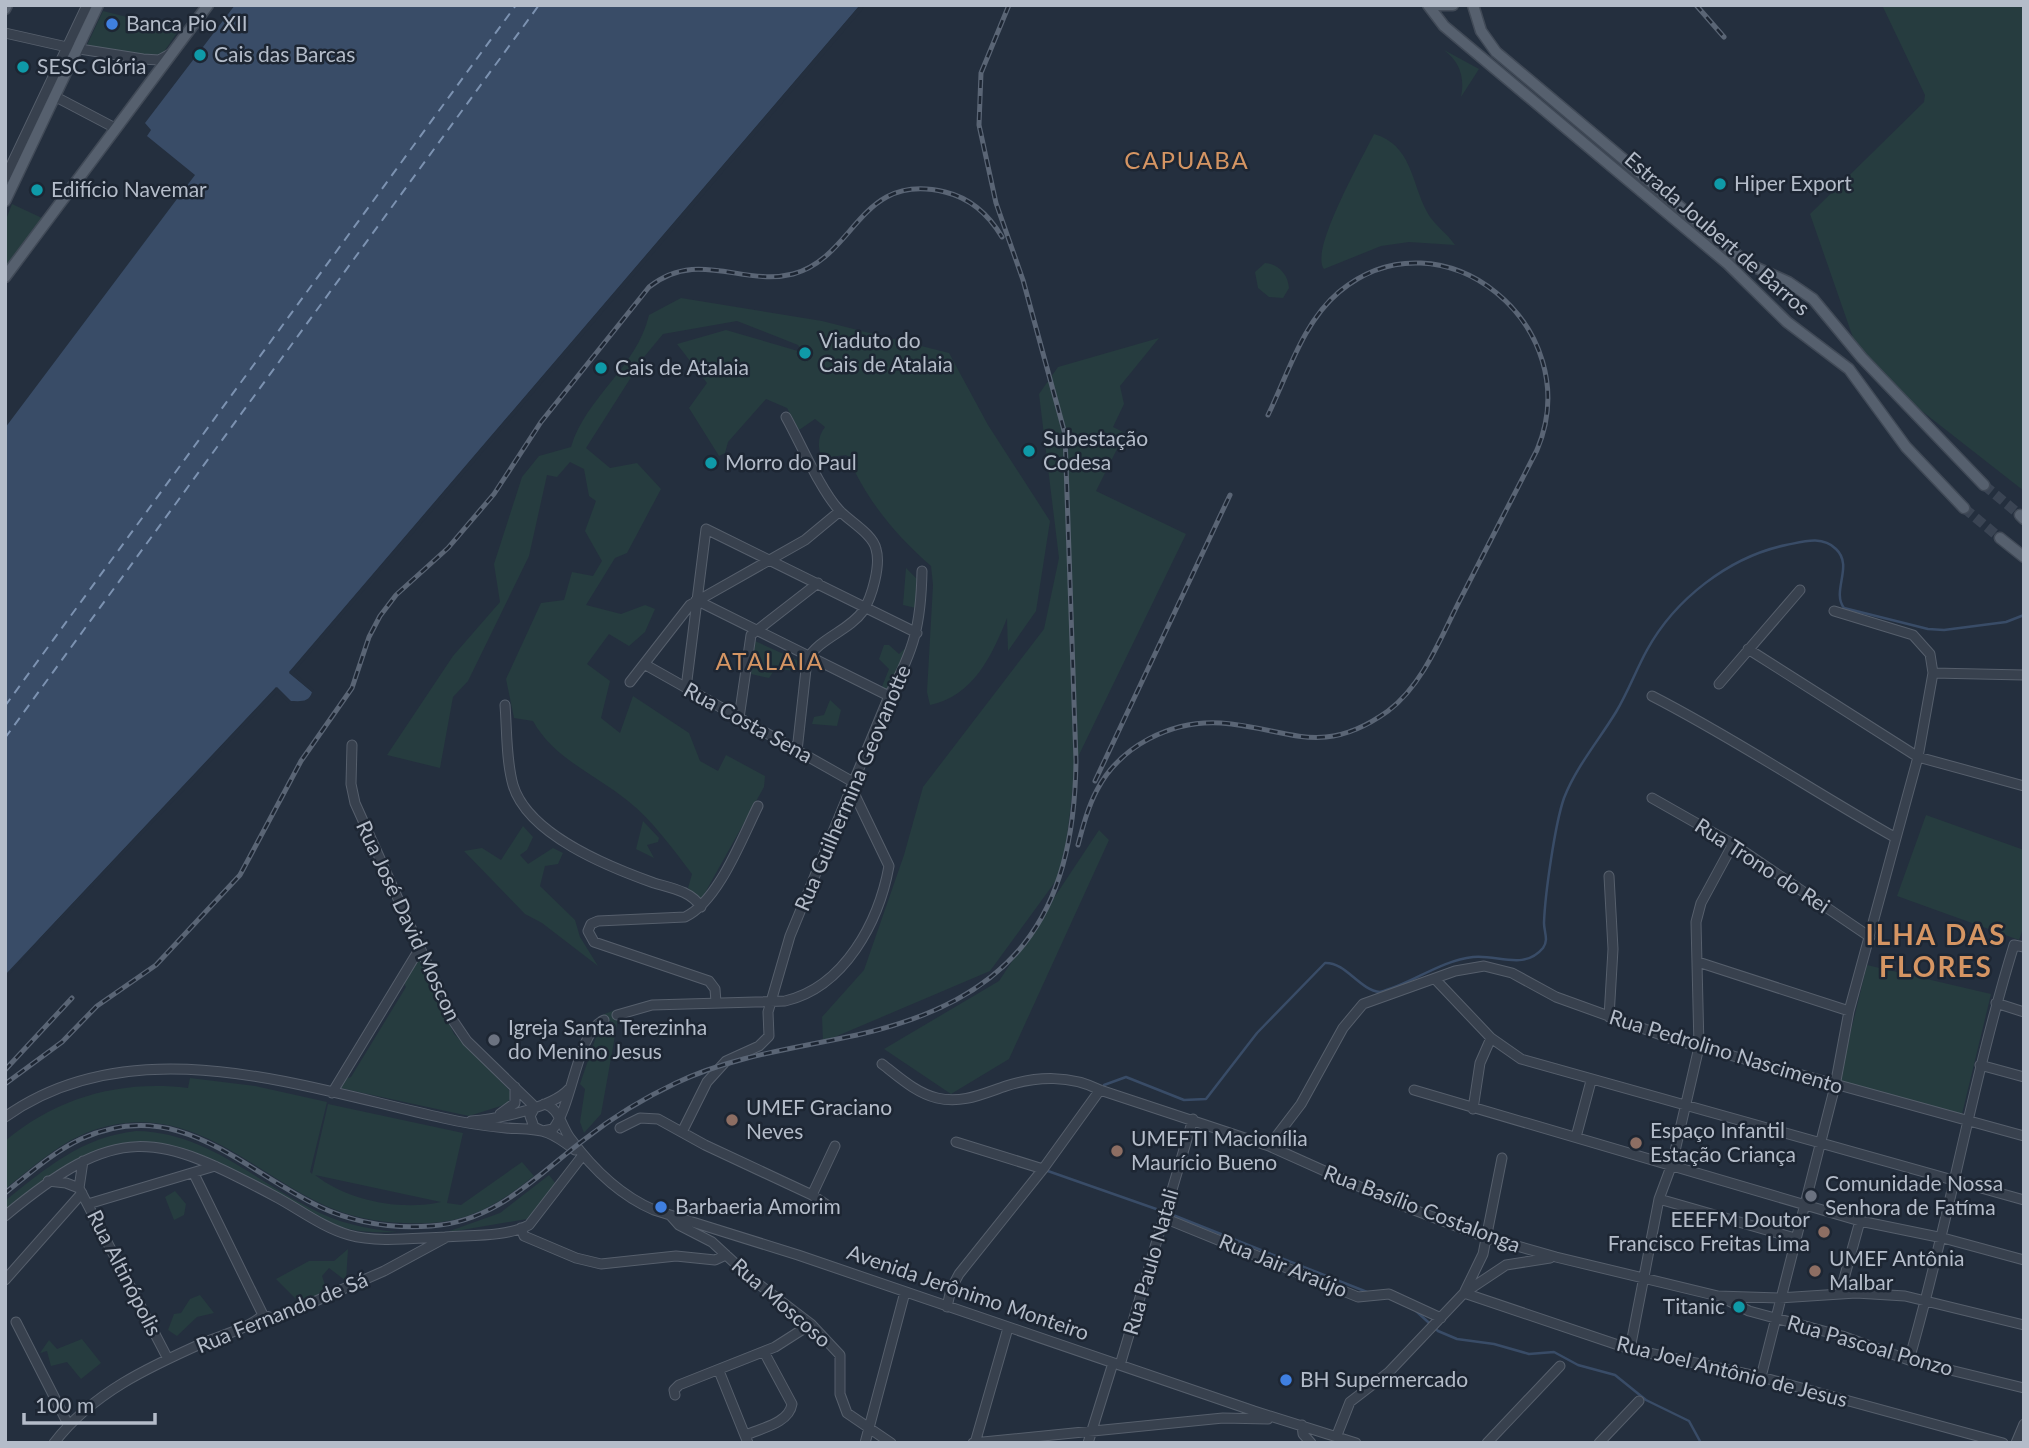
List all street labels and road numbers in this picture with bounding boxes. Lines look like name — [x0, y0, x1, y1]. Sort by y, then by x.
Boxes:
street label: Estrada Joubert de Barros — [1620, 146, 1816, 320]
street label: Rua Guilhermina Geovanotte — [788, 660, 915, 914]
street label: Rua Costa Sena — [680, 676, 817, 767]
street label: Rua Trono do Rei — [1691, 812, 1835, 918]
street label: Rua José David Moscon — [352, 816, 467, 1025]
street label: Rua Pedrolino Nascimento — [1607, 1003, 1846, 1098]
street label: Rua Basílio Costalonga — [1321, 1159, 1524, 1257]
street label: Rua Paulo Natali — [1117, 1186, 1182, 1338]
street label: Rua Altinópolis — [83, 1205, 168, 1339]
street label: Rua Jair Araújo — [1216, 1228, 1351, 1302]
street label: Avenida Jerônimo Monteiro — [844, 1238, 1093, 1345]
street label: Rua Moscoso — [727, 1252, 837, 1352]
street label: Rua Fernando de Sá — [192, 1266, 371, 1357]
street label: Rua Pascoal Ponzo — [1785, 1309, 1956, 1380]
street label: Rua Joel Antônio de Jesus — [1614, 1330, 1850, 1411]

